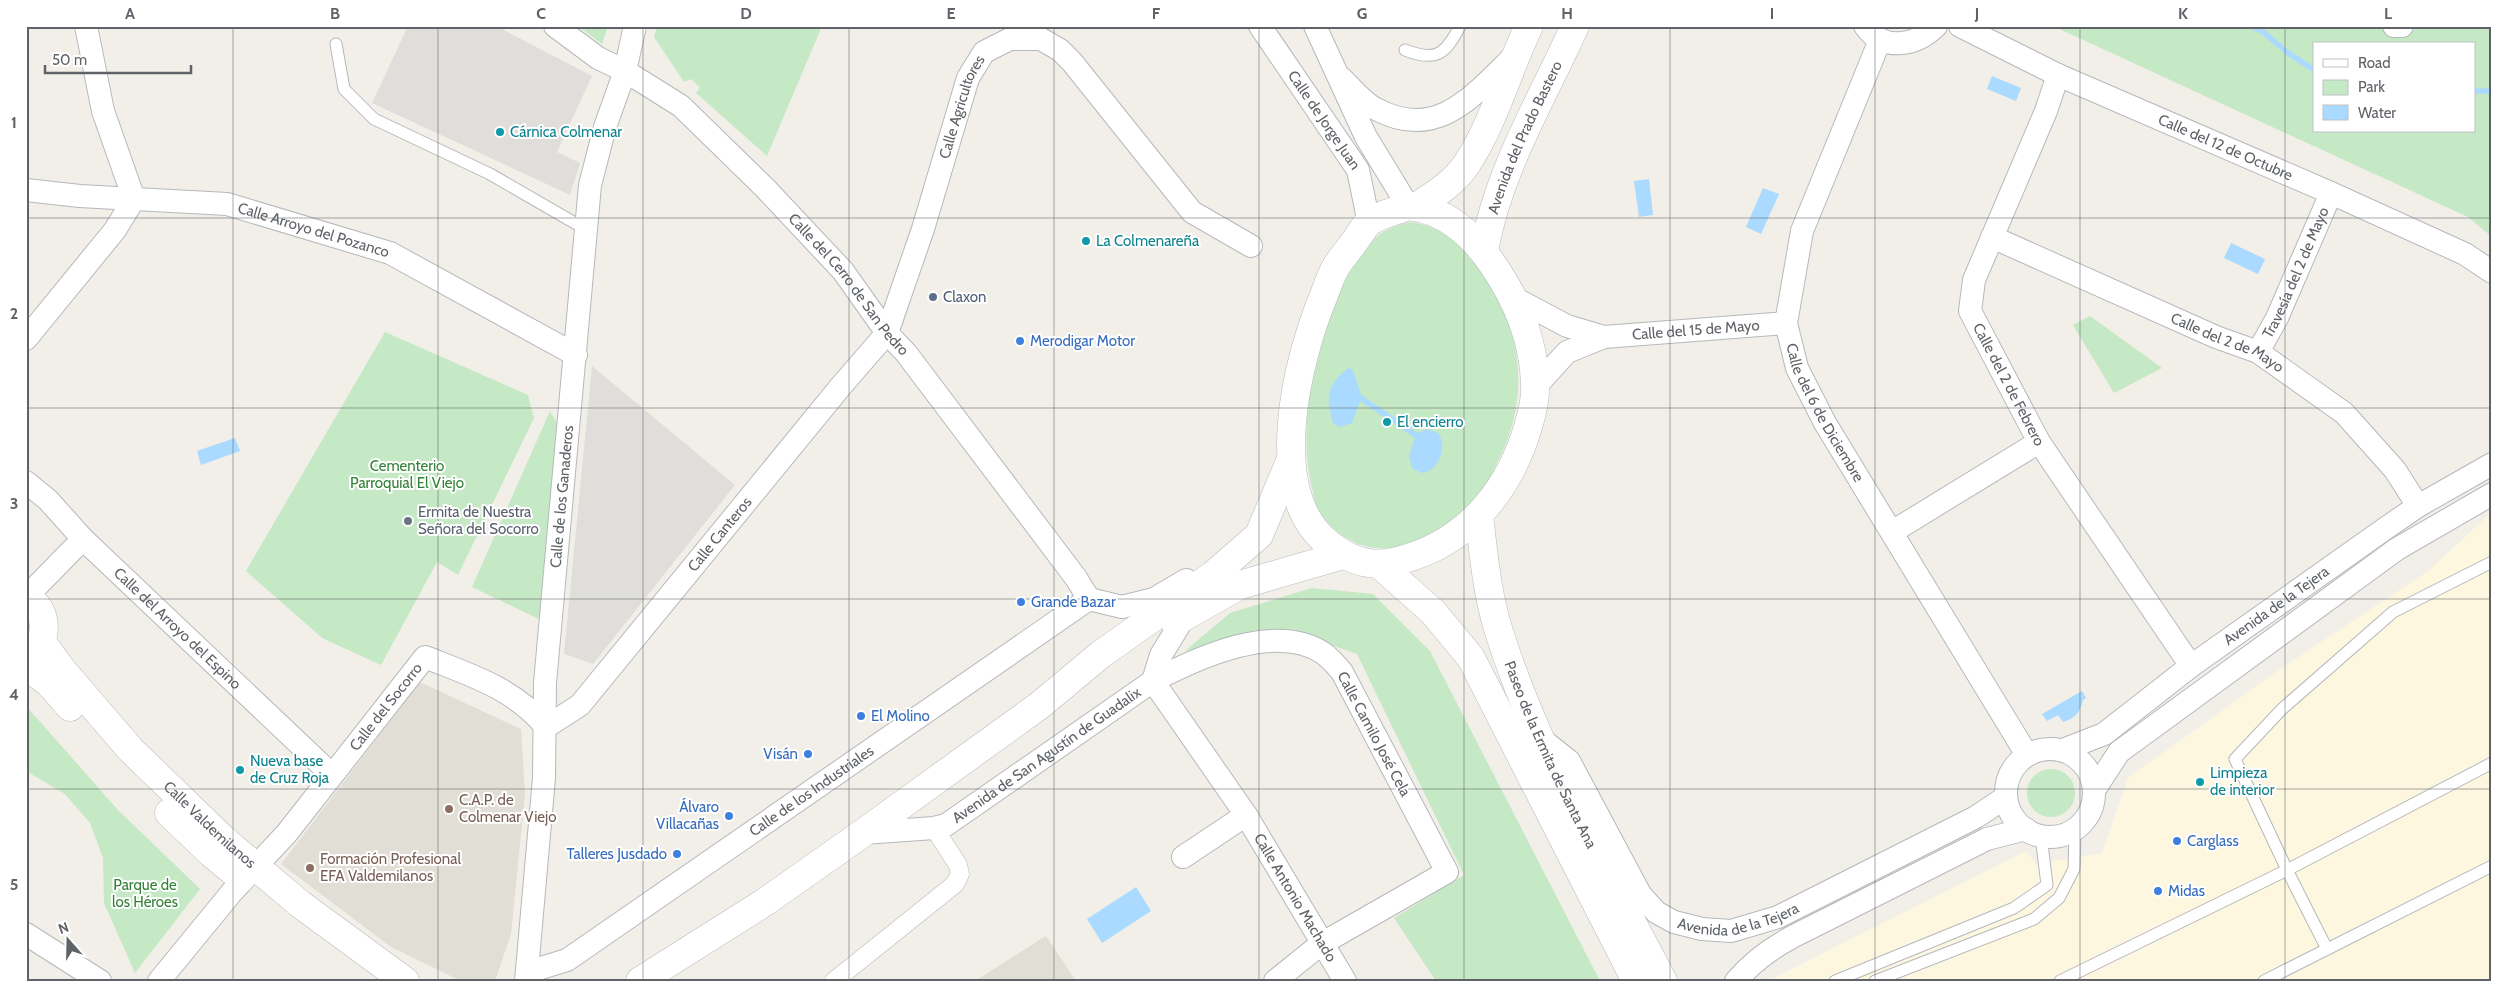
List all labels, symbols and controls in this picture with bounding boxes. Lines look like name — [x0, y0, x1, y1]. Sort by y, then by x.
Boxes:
text: A — [125, 4, 135, 23]
text: B — [330, 4, 340, 23]
text: C — [536, 4, 546, 23]
text: D — [740, 4, 752, 23]
text: E — [946, 4, 956, 23]
text: F — [1152, 4, 1161, 23]
text: G — [1357, 4, 1367, 23]
text: H — [1561, 4, 1573, 23]
text: I — [1770, 4, 1774, 23]
text: J — [1974, 4, 1979, 23]
text: K — [2178, 4, 2188, 23]
text: L — [2384, 4, 2392, 23]
scale bar — [45, 42, 191, 74]
legend — [2313, 42, 2476, 132]
text: 50 m — [52, 51, 87, 69]
street label: Calle Agricultores — [935, 52, 989, 161]
text: Road — [2358, 54, 2391, 72]
street label: Avenida del Prado Bastero — [1484, 58, 1566, 216]
street label: Calle de Jorge Juan — [1284, 67, 1364, 173]
text: Park — [2358, 78, 2385, 96]
text: Water — [2358, 104, 2396, 122]
street label: Calle del 12 de Octubre — [2155, 110, 2296, 184]
text: 1 — [11, 113, 17, 132]
place label: Cárnica Colmenar — [510, 123, 622, 141]
marker: Cárnica Colmenar — [494, 126, 506, 138]
street label: Calle Arroyo del Pozanco — [236, 199, 392, 261]
street label: Travesía del 2 de Mayo — [2259, 204, 2333, 341]
street label: Calle del Cerro de San Pedro — [785, 210, 913, 359]
place label: La Colmenareña — [1096, 232, 1200, 250]
marker: La Colmenareña — [1080, 235, 1092, 247]
place label: Claxon — [943, 288, 986, 306]
marker: Claxon — [927, 291, 939, 303]
text: 2 — [10, 304, 18, 323]
street label: Calle del 2 de Mayo — [2168, 309, 2287, 376]
street label: Calle del 15 de Mayo — [1631, 316, 1760, 344]
street label: Calle del 2 de Febrero — [1969, 320, 2048, 449]
place label: Merodigar Motor — [1030, 332, 1135, 350]
marker: Merodigar Motor — [1014, 335, 1026, 347]
street label: Calle del 6 de Diciembre — [1782, 341, 1868, 485]
place label: El encierro — [1397, 413, 1464, 431]
marker: El encierro — [1381, 416, 1393, 428]
street label: Calle de los Ganaderos — [546, 424, 577, 569]
park label: Cementerio Parroquial El Viejo — [350, 457, 464, 492]
street label: Calle Canteros — [684, 493, 755, 575]
text: 3 — [10, 494, 18, 513]
place label: Ermita de Nuestra Señora del Socorro — [418, 503, 539, 538]
marker: Ermita de Nuestra Señora del Socorro — [402, 515, 414, 527]
street label: Avenida de la Tejera — [2220, 562, 2333, 649]
street label: Calle del Arroyo del Espino — [110, 564, 245, 693]
place label: Grande Bazar — [1031, 593, 1116, 611]
marker: Grande Bazar — [1015, 596, 1027, 608]
street label: Calle del Socorro — [346, 659, 426, 755]
street label: Paseo de la Ermita de Santa Ana — [1501, 659, 1601, 852]
street label: Calle Camilo José Cela — [1333, 668, 1415, 800]
street label: Avenida de San Agustín de Guadalix — [949, 683, 1144, 827]
text: 4 — [9, 685, 19, 704]
place label: El Molino — [871, 707, 930, 725]
marker: El Molino — [855, 710, 867, 722]
street label: Calle de los Industriales — [746, 742, 877, 840]
place label: Visán — [763, 745, 798, 763]
marker: Visán — [802, 748, 814, 760]
place label: Nueva base de Cruz Roja — [250, 752, 330, 787]
marker: Nueva base de Cruz Roja — [234, 764, 246, 776]
place label: Limpieza de interior — [2210, 764, 2275, 799]
marker: Limpieza de interior — [2194, 776, 2206, 788]
street label: Calle Valdemilanos — [160, 777, 260, 872]
place label: C.A.P. de Colmenar Viejo — [459, 791, 556, 826]
place label: Álvaro Villacañas — [656, 797, 719, 833]
marker: C.A.P. de Colmenar Viejo — [443, 803, 455, 815]
marker: Álvaro Villacañas — [723, 810, 735, 822]
street label: Calle Antonio Machado — [1250, 830, 1341, 965]
place label: Carglass — [2187, 832, 2239, 850]
marker: Carglass — [2171, 835, 2183, 847]
place label: Talleres Jusdado — [566, 845, 667, 863]
marker: Talleres Jusdado — [671, 848, 683, 860]
place label: Formación Profesional EFA Valdemilanos — [320, 850, 461, 885]
marker: Formación Profesional EFA Valdemilanos — [304, 862, 316, 874]
text: 5 — [10, 875, 18, 894]
park label: Parque de los Héroes — [112, 876, 178, 911]
place label: Midas — [2168, 882, 2205, 900]
marker: Midas — [2152, 885, 2164, 897]
street label: Avenida de la Tejera — [1676, 899, 1802, 940]
north arrow — [42, 914, 92, 964]
text: N — [56, 918, 71, 938]

